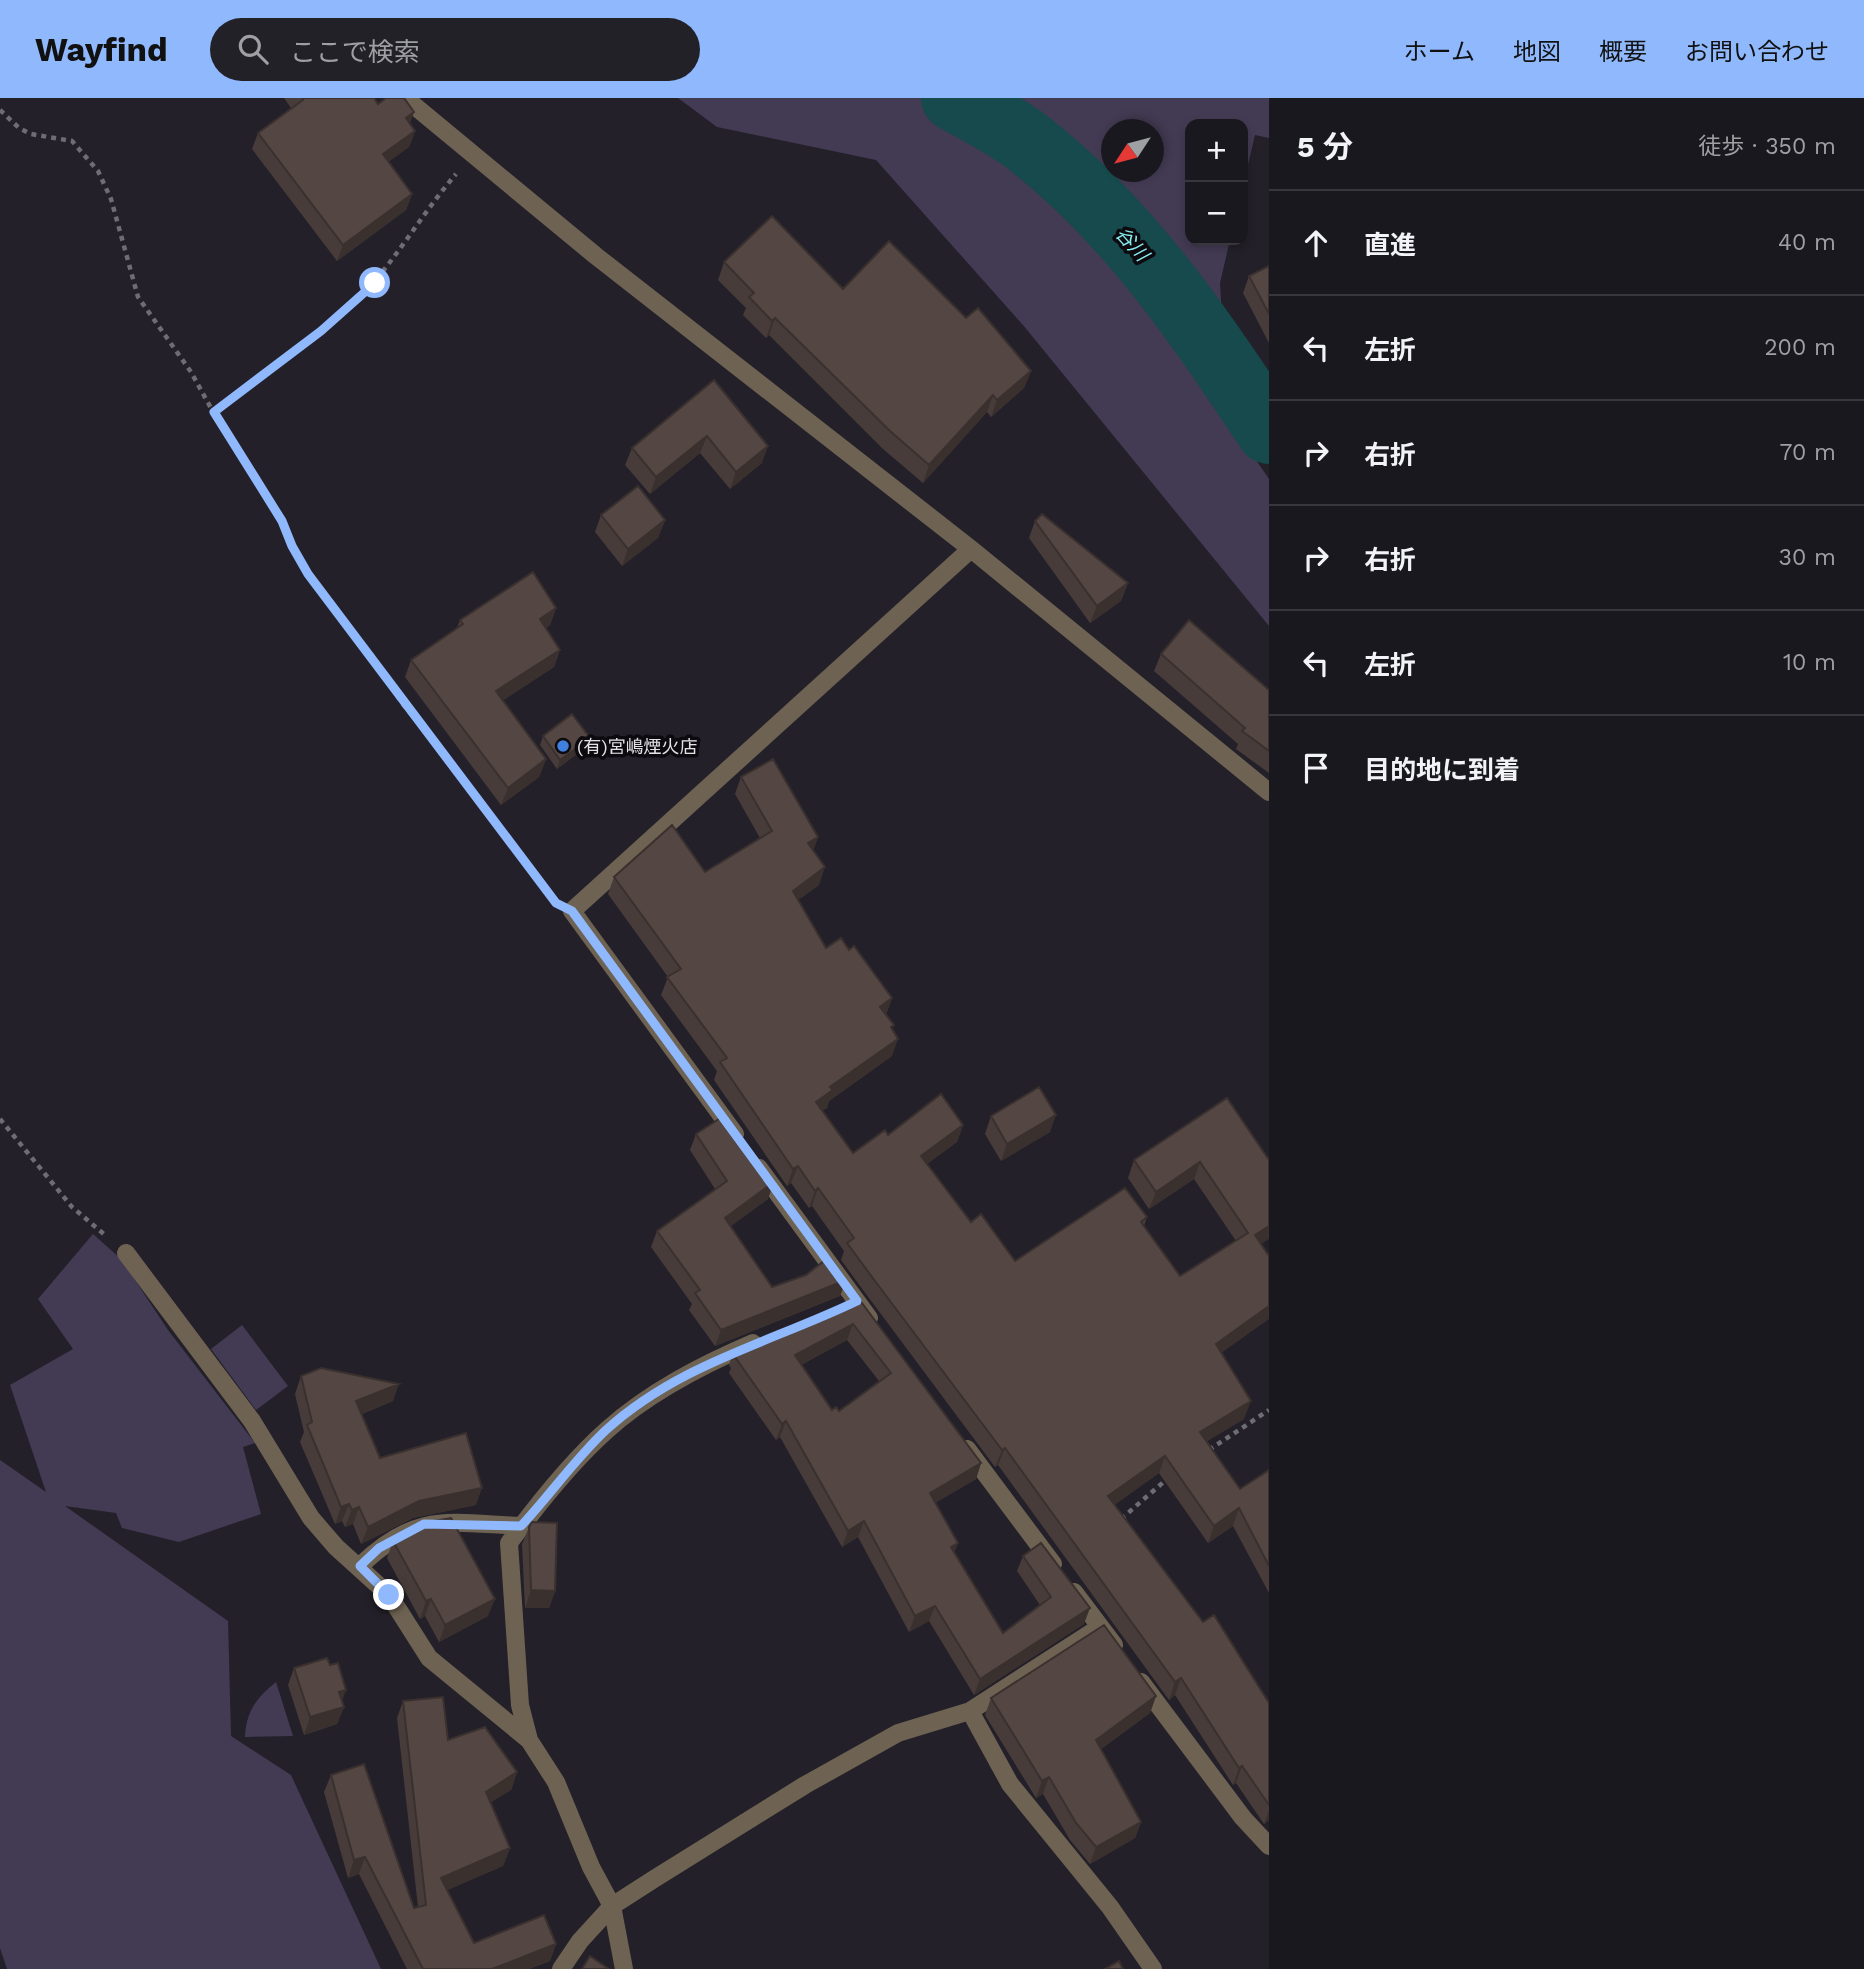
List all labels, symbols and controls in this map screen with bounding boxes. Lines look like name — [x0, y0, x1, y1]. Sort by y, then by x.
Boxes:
search box — [210, 18, 700, 81]
text: Wayfind — [35, 30, 168, 69]
icon: search — [234, 30, 272, 68]
text: ここで検索 — [290, 37, 420, 67]
text: ホーム — [1404, 38, 1475, 66]
text: 地図 — [1513, 38, 1561, 66]
text: 概要 — [1599, 38, 1647, 66]
text: お問い合わせ — [1685, 38, 1829, 66]
north arrow — [1101, 119, 1164, 182]
map controls — [1185, 119, 1248, 245]
button: + — [1185, 119, 1248, 182]
text: 5 分 — [1297, 129, 1353, 164]
text: 徒歩 · 350 m — [1698, 133, 1836, 160]
button: − — [1185, 182, 1248, 245]
water label: 谷川 — [1111, 222, 1155, 267]
icon: ahead — [1297, 224, 1335, 262]
text: 40 m — [1778, 229, 1836, 256]
text: 直進 — [1364, 230, 1416, 260]
route start — [359, 267, 390, 298]
icon: left — [1297, 329, 1335, 367]
text: 200 m — [1764, 334, 1836, 361]
text: 左折 — [1364, 335, 1416, 365]
icon: right — [1297, 434, 1335, 472]
text: 70 m — [1779, 439, 1836, 466]
text: 右折 — [1364, 440, 1416, 470]
icon: right — [1297, 539, 1335, 577]
text: 30 m — [1779, 544, 1836, 571]
text: 右折 — [1364, 545, 1416, 575]
icon: left — [1297, 644, 1335, 682]
text: 10 m — [1783, 649, 1836, 676]
text: 左折 — [1364, 650, 1416, 680]
place label: (有)宮嶋煙火店 — [577, 736, 698, 757]
marker: (有)宮嶋煙火店 — [555, 738, 571, 754]
icon: arrive — [1297, 749, 1335, 787]
text: 目的地に到着 — [1364, 755, 1520, 785]
route end — [373, 1579, 404, 1610]

